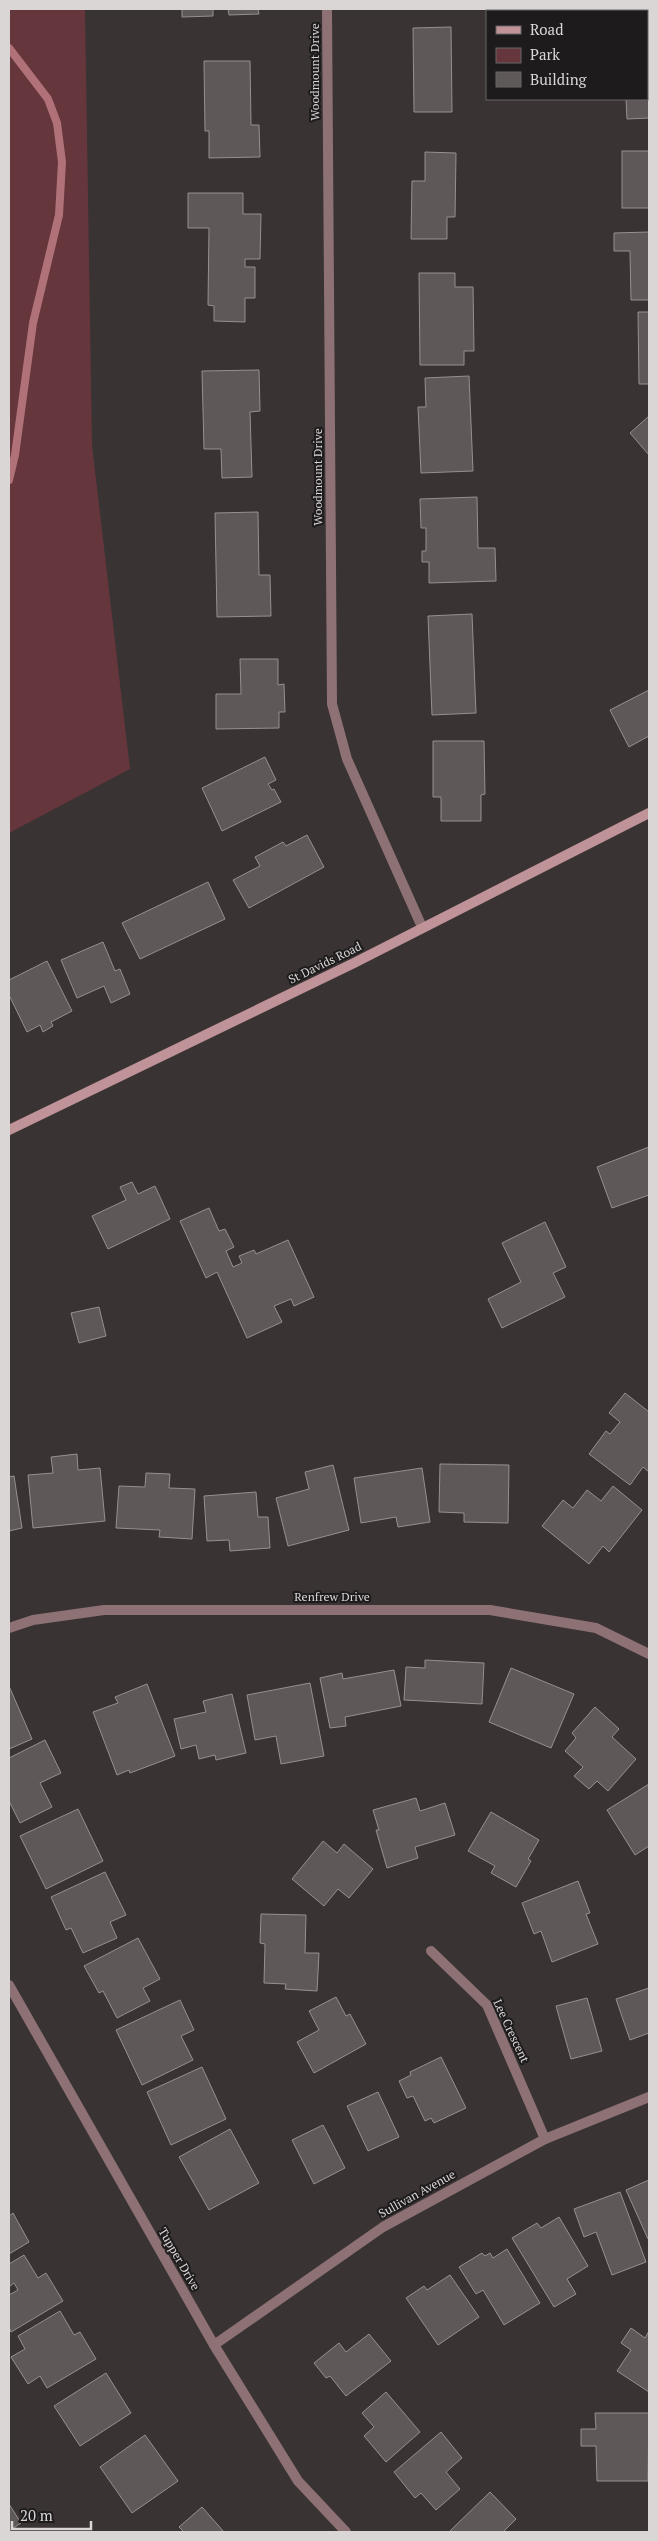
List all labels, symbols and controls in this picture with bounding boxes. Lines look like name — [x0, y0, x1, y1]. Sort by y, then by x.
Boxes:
legend — [486, 10, 648, 100]
text: Road — [530, 19, 563, 39]
street label: Woodmount Drive — [307, 23, 322, 121]
text: Park — [530, 44, 560, 64]
text: Building — [530, 69, 588, 89]
street label: Woodmount Drive — [310, 428, 325, 526]
street label: St Davids Road — [286, 938, 364, 987]
street label: Renfrew Drive — [294, 1589, 370, 1604]
street label: Lee Crescent — [490, 1997, 533, 2065]
street label: Sullivan Avenue — [376, 2166, 458, 2221]
street label: Tupper Drive — [156, 2225, 203, 2293]
scale bar — [12, 2498, 91, 2530]
text: 20 m — [20, 2505, 53, 2525]

